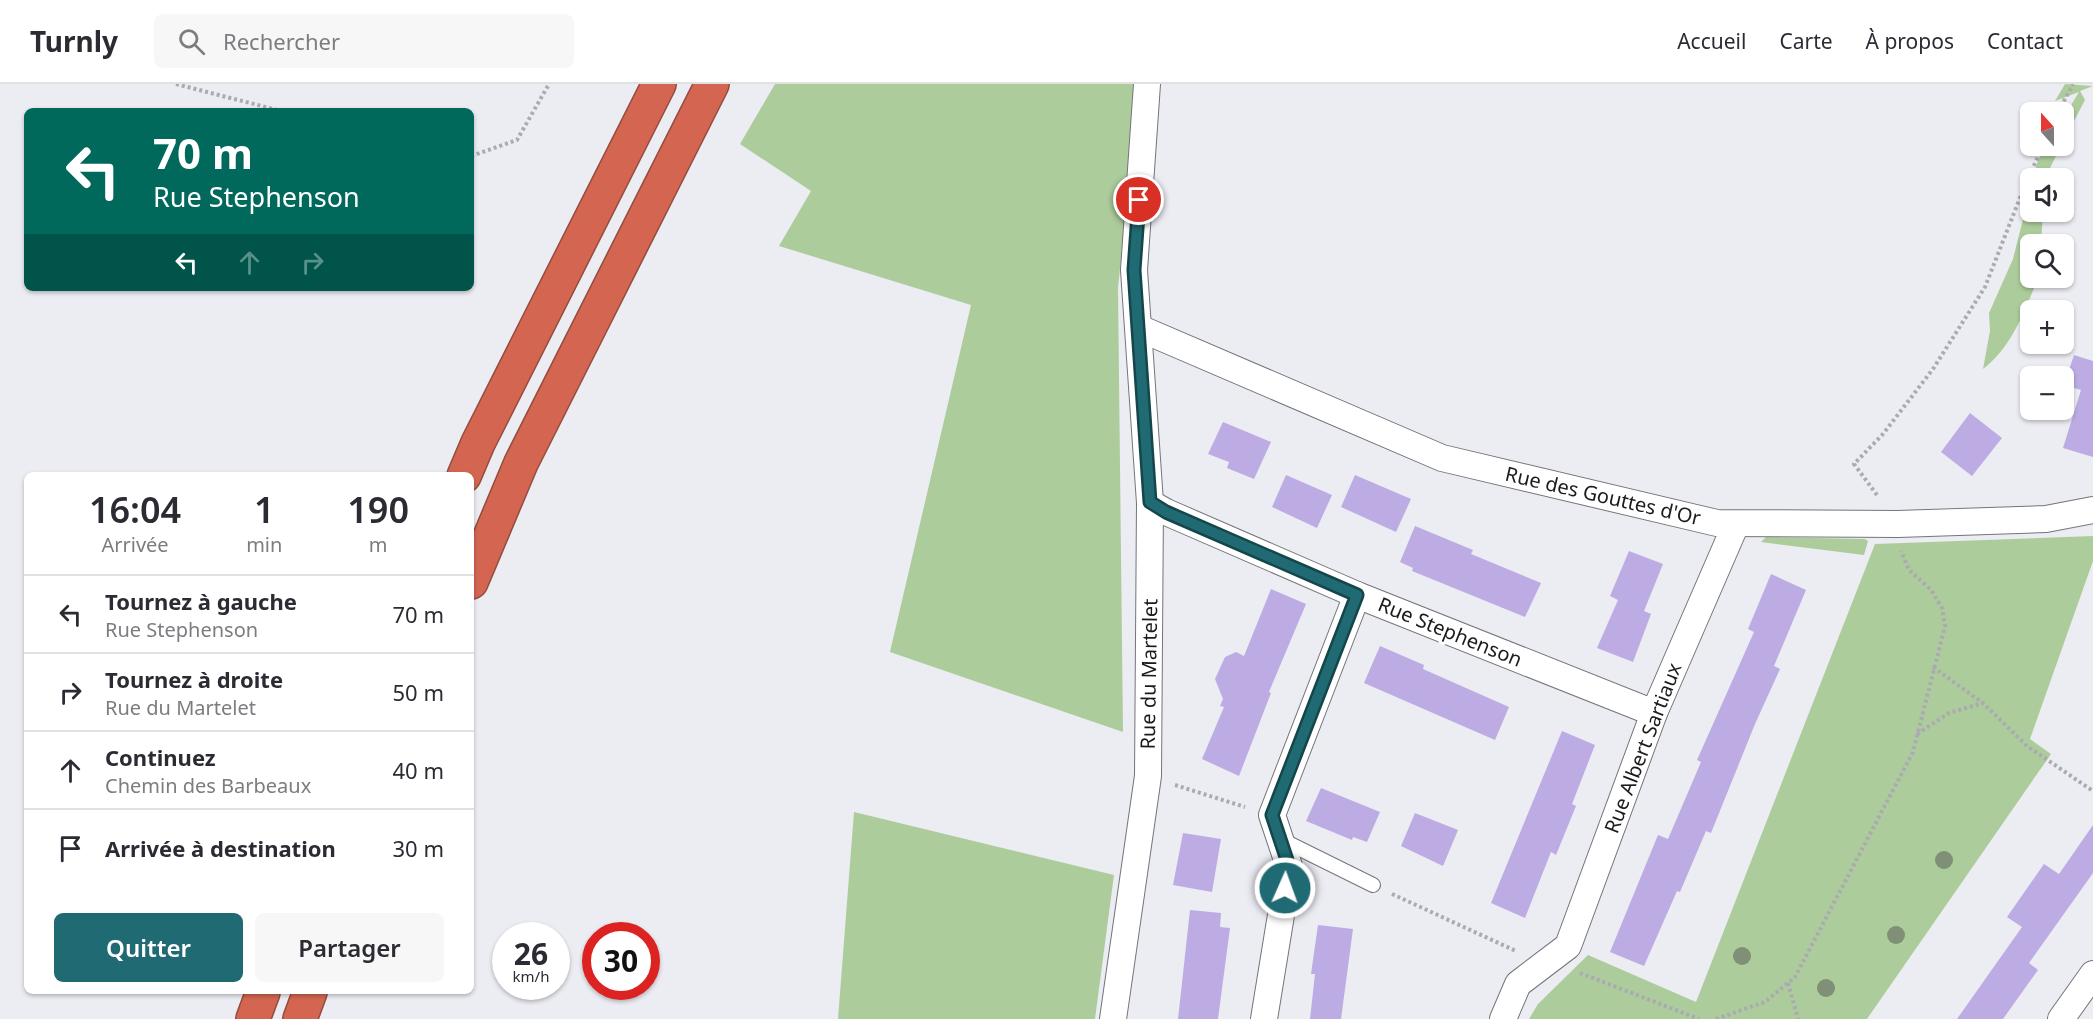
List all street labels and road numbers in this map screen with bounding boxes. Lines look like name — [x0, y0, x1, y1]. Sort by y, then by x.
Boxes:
street label: Rue des Gouttes d'Or — [1503, 460, 1704, 531]
street label: Rue Stephenson — [1374, 590, 1526, 673]
street label: Rue du Martelet — [1134, 598, 1163, 750]
street label: Rue Albert Sartiaux — [1598, 658, 1688, 837]

